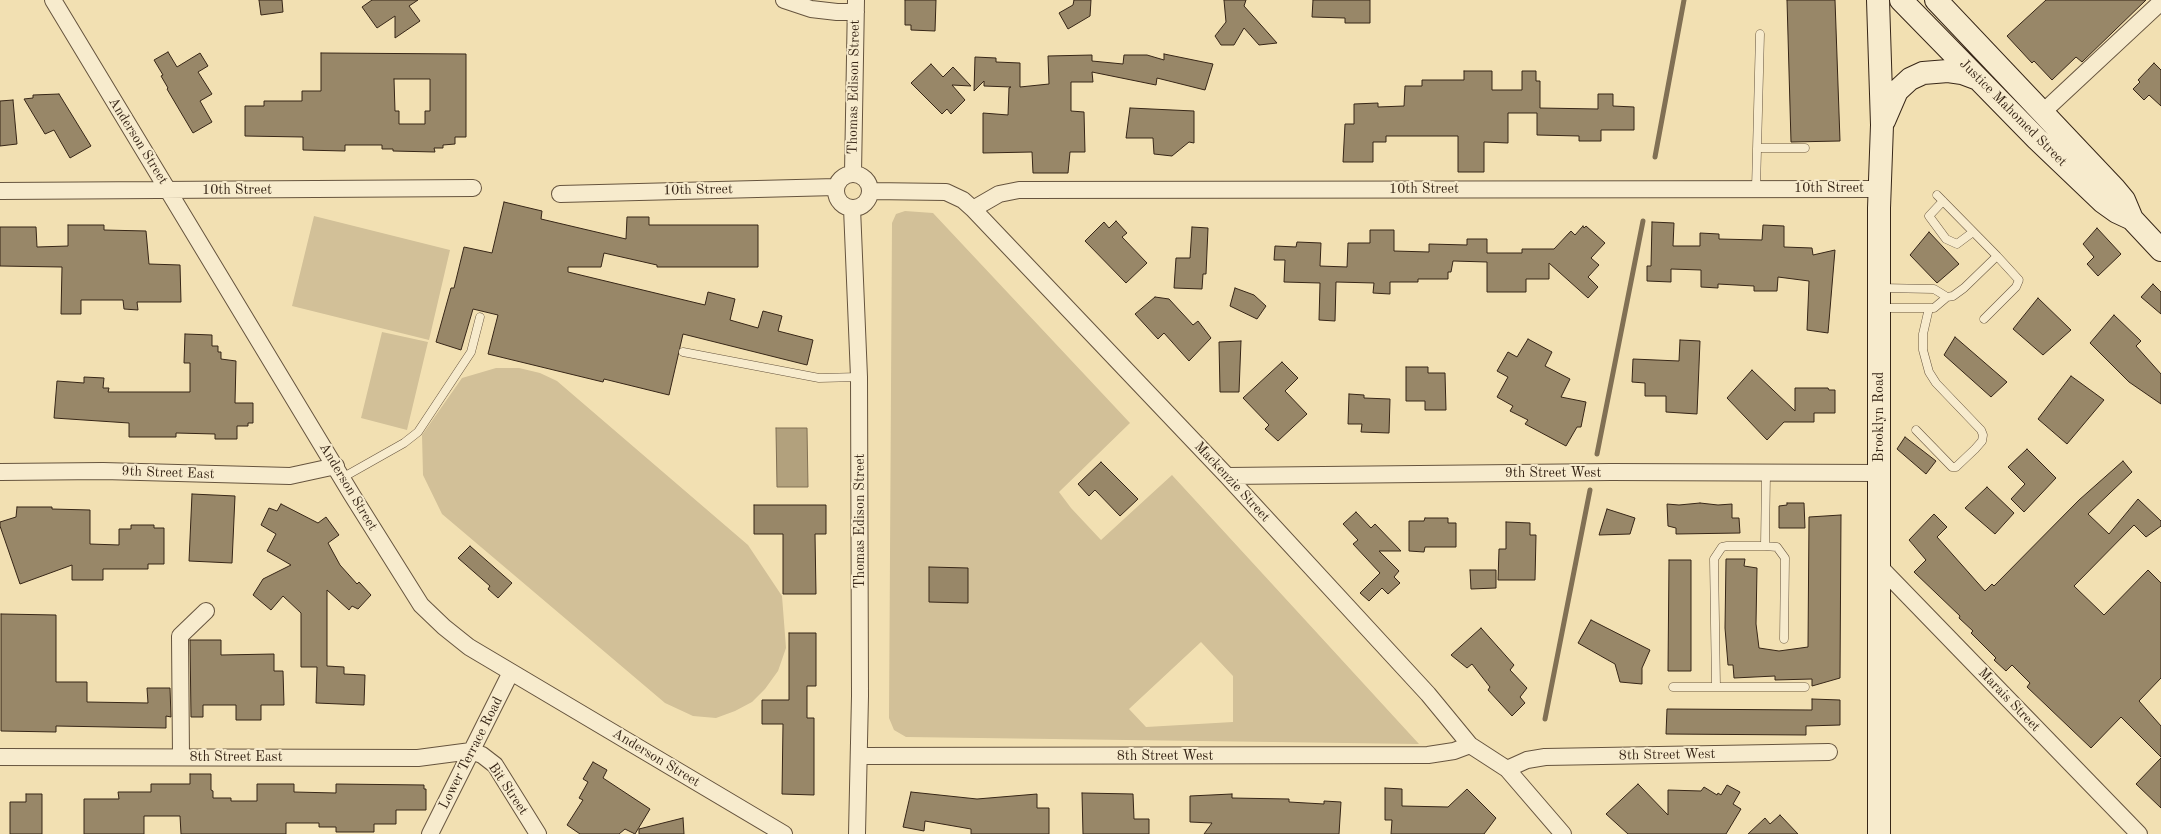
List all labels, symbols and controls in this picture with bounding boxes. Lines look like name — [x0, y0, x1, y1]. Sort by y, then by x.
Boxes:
street label: Thomas Edison Street — [844, 19, 864, 155]
street label: Justice Mahomed Street — [1956, 56, 2070, 170]
street label: Anderson Street — [105, 94, 171, 188]
street label: 10th Street — [1794, 180, 1864, 196]
street label: 10th Street — [663, 181, 733, 199]
street label: 10th Street — [1389, 181, 1459, 197]
street label: 10th Street — [202, 182, 272, 198]
street label: Brooklyn Road — [1871, 372, 1887, 462]
street label: Mackenzie Street — [1191, 438, 1273, 526]
street label: Anderson Street — [315, 440, 381, 534]
street label: Thomas Edison Street — [852, 454, 868, 588]
street label: 9th Street East — [121, 463, 215, 483]
street label: 9th Street West — [1505, 465, 1601, 481]
street label: Marais Street — [1974, 665, 2044, 735]
street label: Lower Terrace Road — [435, 694, 507, 812]
street label: Anderson Street — [609, 725, 703, 791]
street label: 8th Street West — [1619, 746, 1715, 764]
street label: 8th Street West — [1117, 748, 1213, 764]
street label: 8th Street East — [189, 749, 283, 765]
street label: Bit Street — [484, 760, 532, 818]

